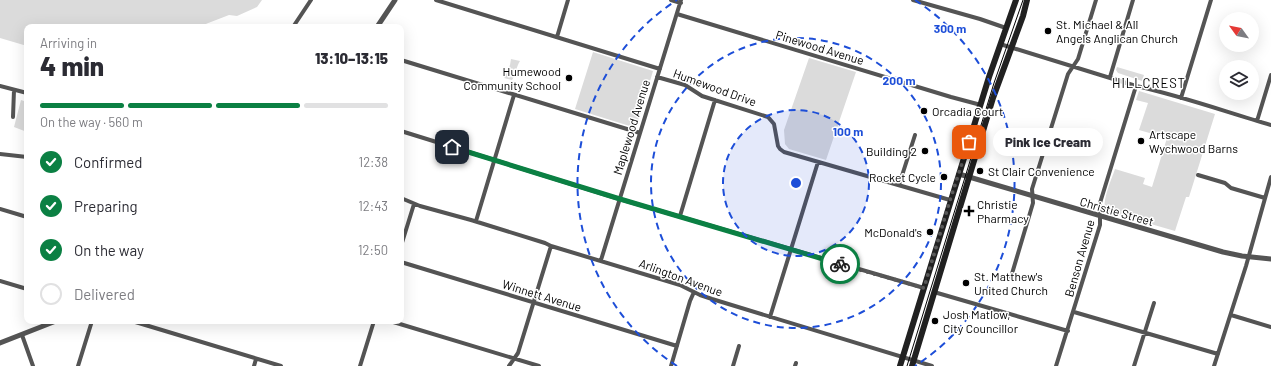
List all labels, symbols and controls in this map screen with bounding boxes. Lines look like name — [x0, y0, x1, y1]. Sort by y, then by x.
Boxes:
north arrow — [1219, 12, 1259, 52]
map controls — [1219, 12, 1259, 100]
place label: St. Michael & All Angels Anglican Church — [1056, 17, 1178, 45]
text: 300 m — [934, 21, 966, 35]
marker: St. Michael & All Angels Anglican Church — [1043, 26, 1053, 36]
street label: Pinewood Avenue — [774, 27, 866, 67]
text: Arriving in — [40, 35, 97, 51]
text: 13:10–13:15 — [315, 49, 388, 67]
text: 4 min — [40, 50, 104, 81]
button: layers — [1219, 60, 1259, 100]
place label: Humewood Community School — [464, 64, 561, 92]
street label: Humewood Drive — [671, 65, 759, 109]
marker: Humewood Community School — [564, 73, 574, 83]
text: 200 m — [883, 73, 915, 87]
district label: HILLCREST — [1112, 75, 1186, 91]
street label: Maplewood Avenue — [610, 78, 652, 176]
place label: Orcadia Court — [932, 104, 1003, 118]
marker: Orcadia Court — [919, 106, 929, 116]
text: On the way · 560 m — [40, 114, 143, 130]
text: 100 m — [833, 124, 863, 138]
pin — [952, 125, 986, 159]
place label: Artscape Wychwood Barns — [1149, 127, 1238, 155]
callout: Pink Ice Cream — [993, 128, 1103, 156]
pin — [435, 130, 469, 164]
icon: bag — [958, 131, 980, 153]
text: Pink Ice Cream — [1005, 134, 1091, 150]
icon: home — [441, 136, 463, 158]
marker: Artscape Wychwood Barns — [1136, 136, 1146, 146]
place label: Building 2 — [866, 144, 917, 158]
marker: Building 2 — [920, 146, 930, 156]
icon: check — [40, 151, 62, 173]
text: Confirmed — [74, 153, 142, 171]
text: 12:38 — [359, 154, 388, 170]
place label: St Clair Convenience — [988, 164, 1095, 178]
marker: St Clair Convenience — [975, 166, 985, 176]
place label: Rocket Cycle — [869, 170, 936, 184]
marker: Rocket Cycle — [939, 172, 949, 182]
centre of rings — [789, 176, 803, 190]
street label: Christie Street — [1079, 194, 1155, 228]
icon: check — [40, 195, 62, 217]
text: Preparing — [74, 197, 138, 215]
place label: Christie Pharmacy — [977, 197, 1029, 225]
text: 12:43 — [358, 198, 388, 214]
marker: Christie Pharmacy — [964, 206, 974, 216]
street label: Benson Avenue — [1061, 218, 1097, 298]
place label: McDonald's — [864, 225, 922, 239]
marker: McDonald's — [925, 227, 935, 237]
icon: check — [40, 239, 62, 261]
text: On the way — [74, 241, 144, 259]
text: 12:50 — [358, 242, 388, 258]
courier — [820, 244, 860, 284]
icon: bike — [829, 253, 851, 275]
street label: Arlington Avenue — [637, 255, 725, 299]
place label: St. Matthew's United Church — [974, 269, 1048, 297]
street label: Winnett Avenue — [501, 276, 583, 314]
marker: St. Matthew's United Church — [961, 278, 971, 288]
text: Delivered — [74, 285, 135, 303]
place label: Josh Matlow, City Councillor — [943, 307, 1019, 335]
marker: Josh Matlow, City Councillor — [930, 316, 940, 326]

